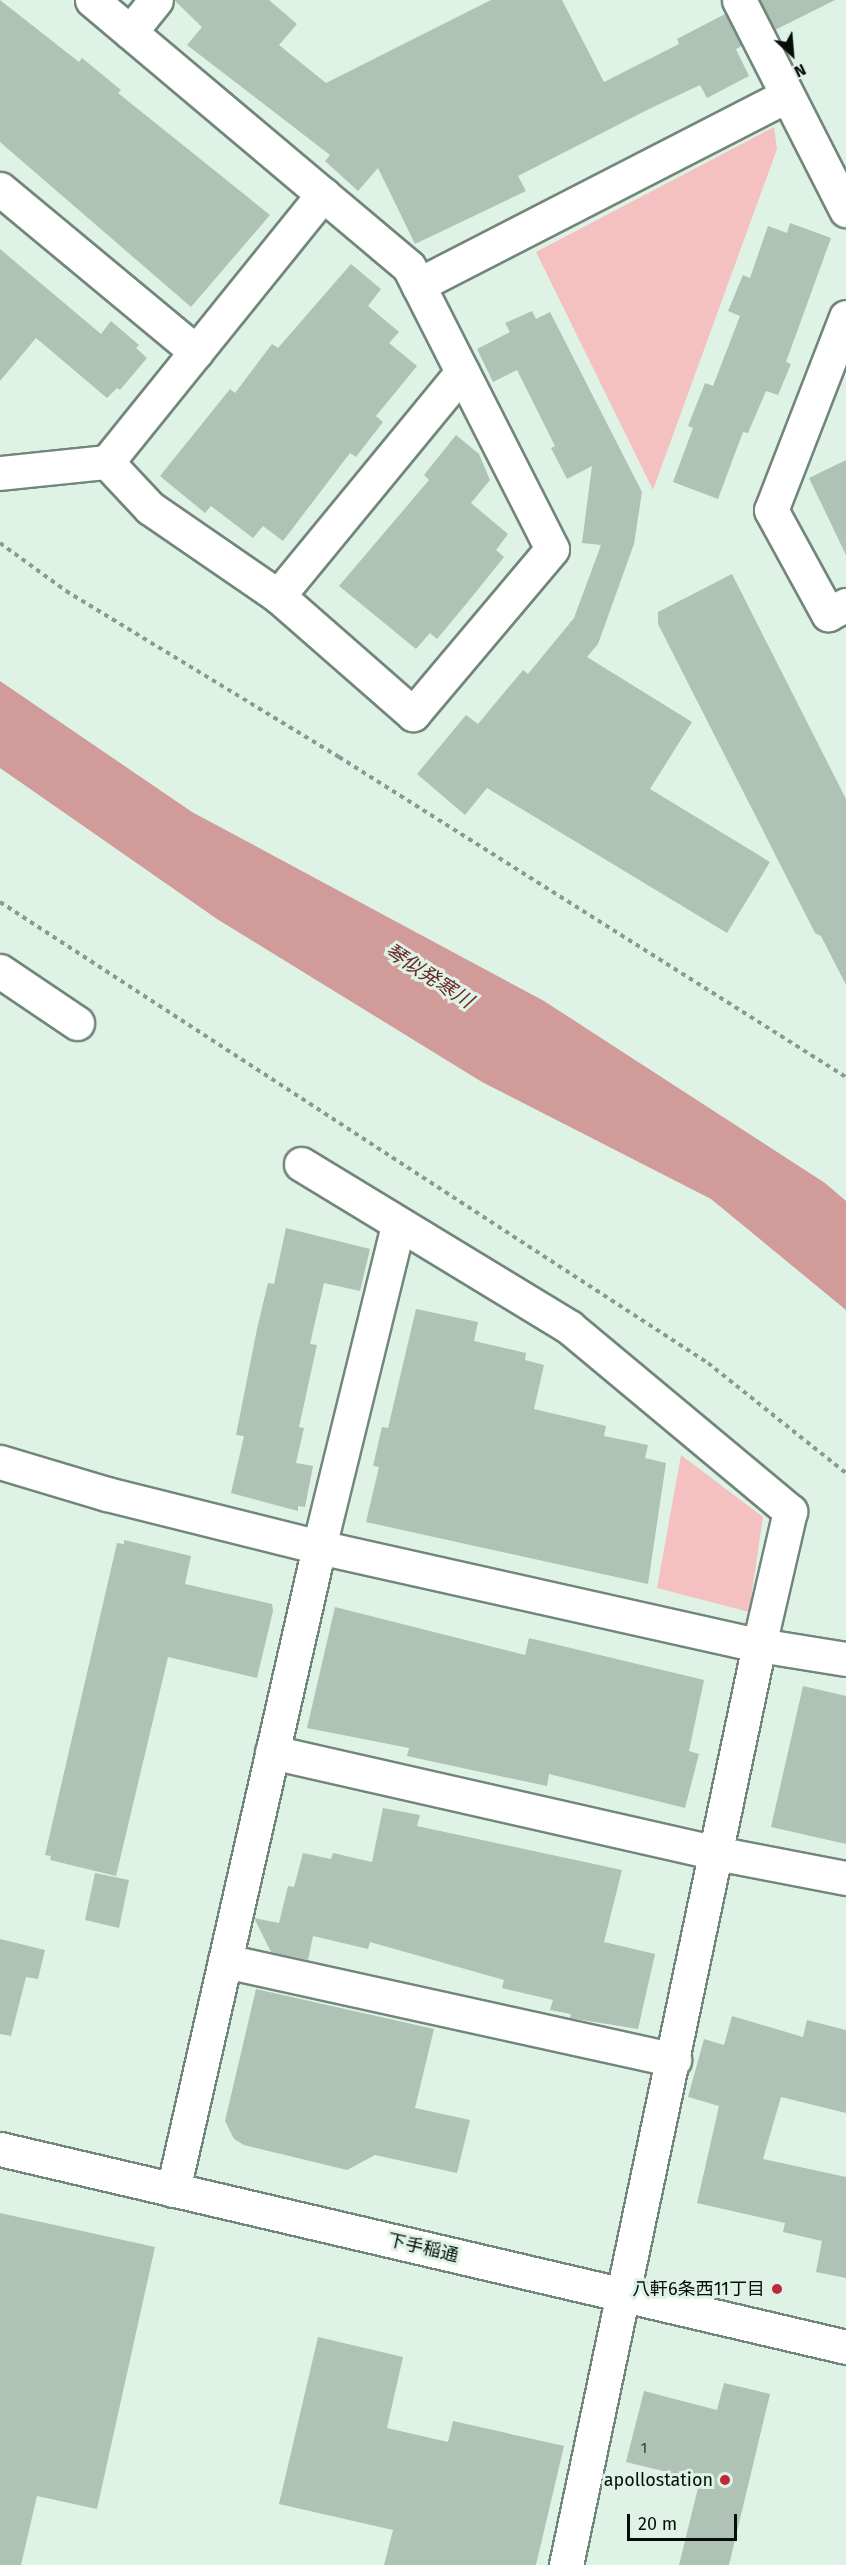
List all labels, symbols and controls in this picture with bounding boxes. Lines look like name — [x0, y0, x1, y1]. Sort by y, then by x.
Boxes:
north arrow — [762, 24, 822, 84]
text: N — [791, 60, 809, 81]
water label: 琴似発寒川 — [381, 939, 477, 1013]
street label: 下手稲通 — [385, 2229, 461, 2267]
place label: 八軒6条西11丁目 — [632, 2278, 765, 2300]
marker: 八軒6条西11丁目 — [770, 2282, 784, 2296]
house number: 1 — [641, 2440, 647, 2458]
place label: apollostation — [604, 2469, 713, 2491]
marker: apollostation — [718, 2473, 732, 2487]
scale bar — [630, 2502, 740, 2540]
text: 20 m — [638, 2513, 677, 2535]

